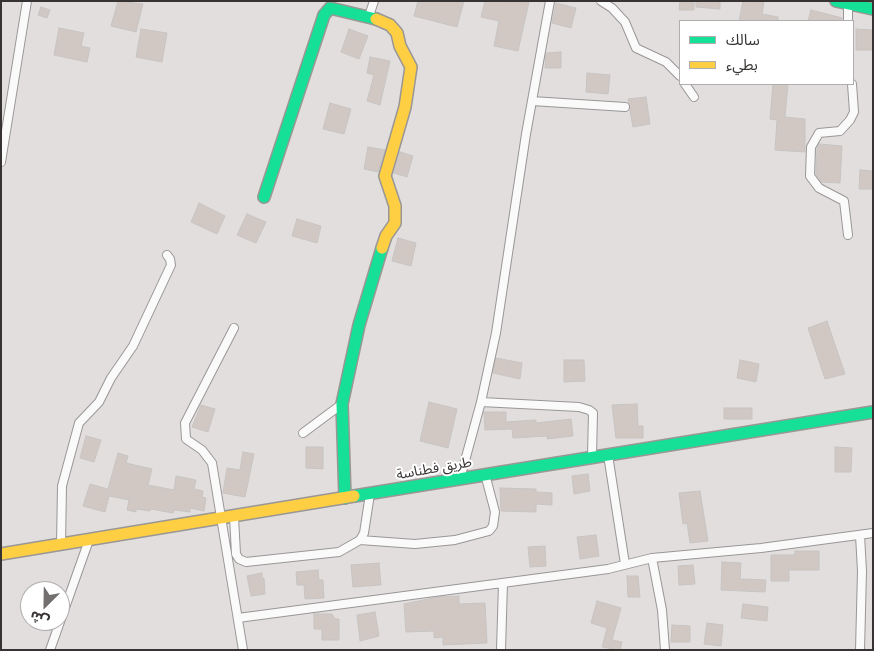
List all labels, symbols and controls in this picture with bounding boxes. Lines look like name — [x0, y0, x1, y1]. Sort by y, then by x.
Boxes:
legend — [679, 20, 854, 85]
text: سالك — [726, 30, 760, 48]
text: بطيء — [726, 55, 758, 73]
street label: طريق فطناسة — [395, 453, 473, 483]
north arrow — [20, 581, 70, 631]
text: ش — [27, 608, 51, 631]

